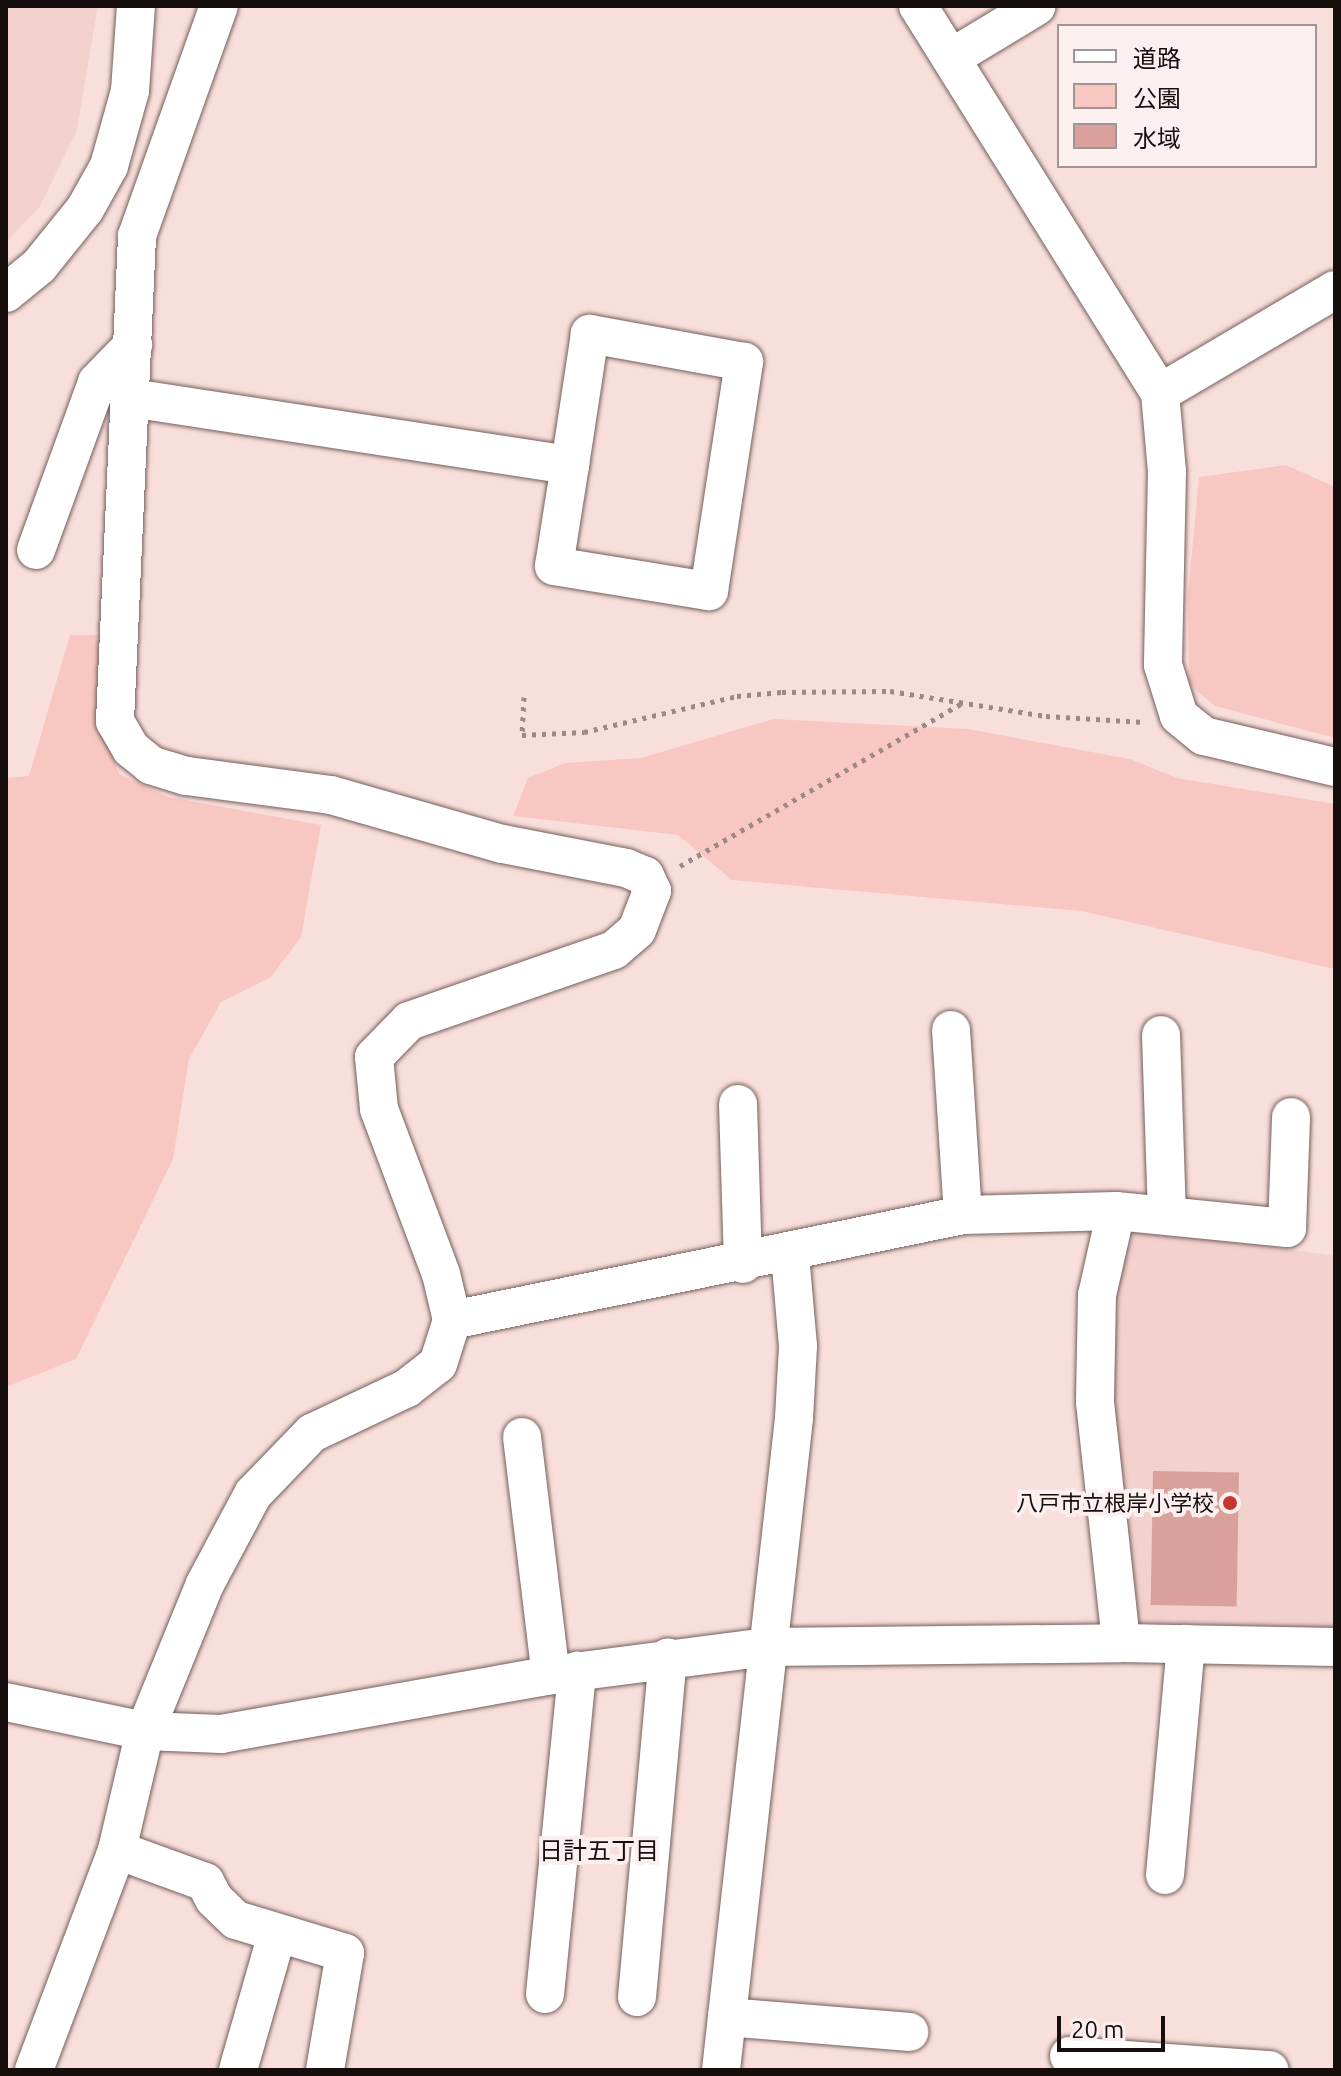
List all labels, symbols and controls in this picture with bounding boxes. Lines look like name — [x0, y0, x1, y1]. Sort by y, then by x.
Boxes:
legend — [1057, 24, 1317, 168]
text: 道路 — [1133, 45, 1181, 72]
text: 公園 — [1133, 85, 1181, 112]
text: 水域 — [1133, 125, 1181, 152]
place label: 八戸市立根岸小学校 — [1016, 1490, 1214, 1516]
marker: 八戸市立根岸小学校 — [1221, 1494, 1239, 1512]
district label: 日計五丁目 — [539, 1837, 659, 1865]
scale bar — [1061, 2000, 1169, 2050]
text: 20 m — [1071, 2016, 1124, 2043]

